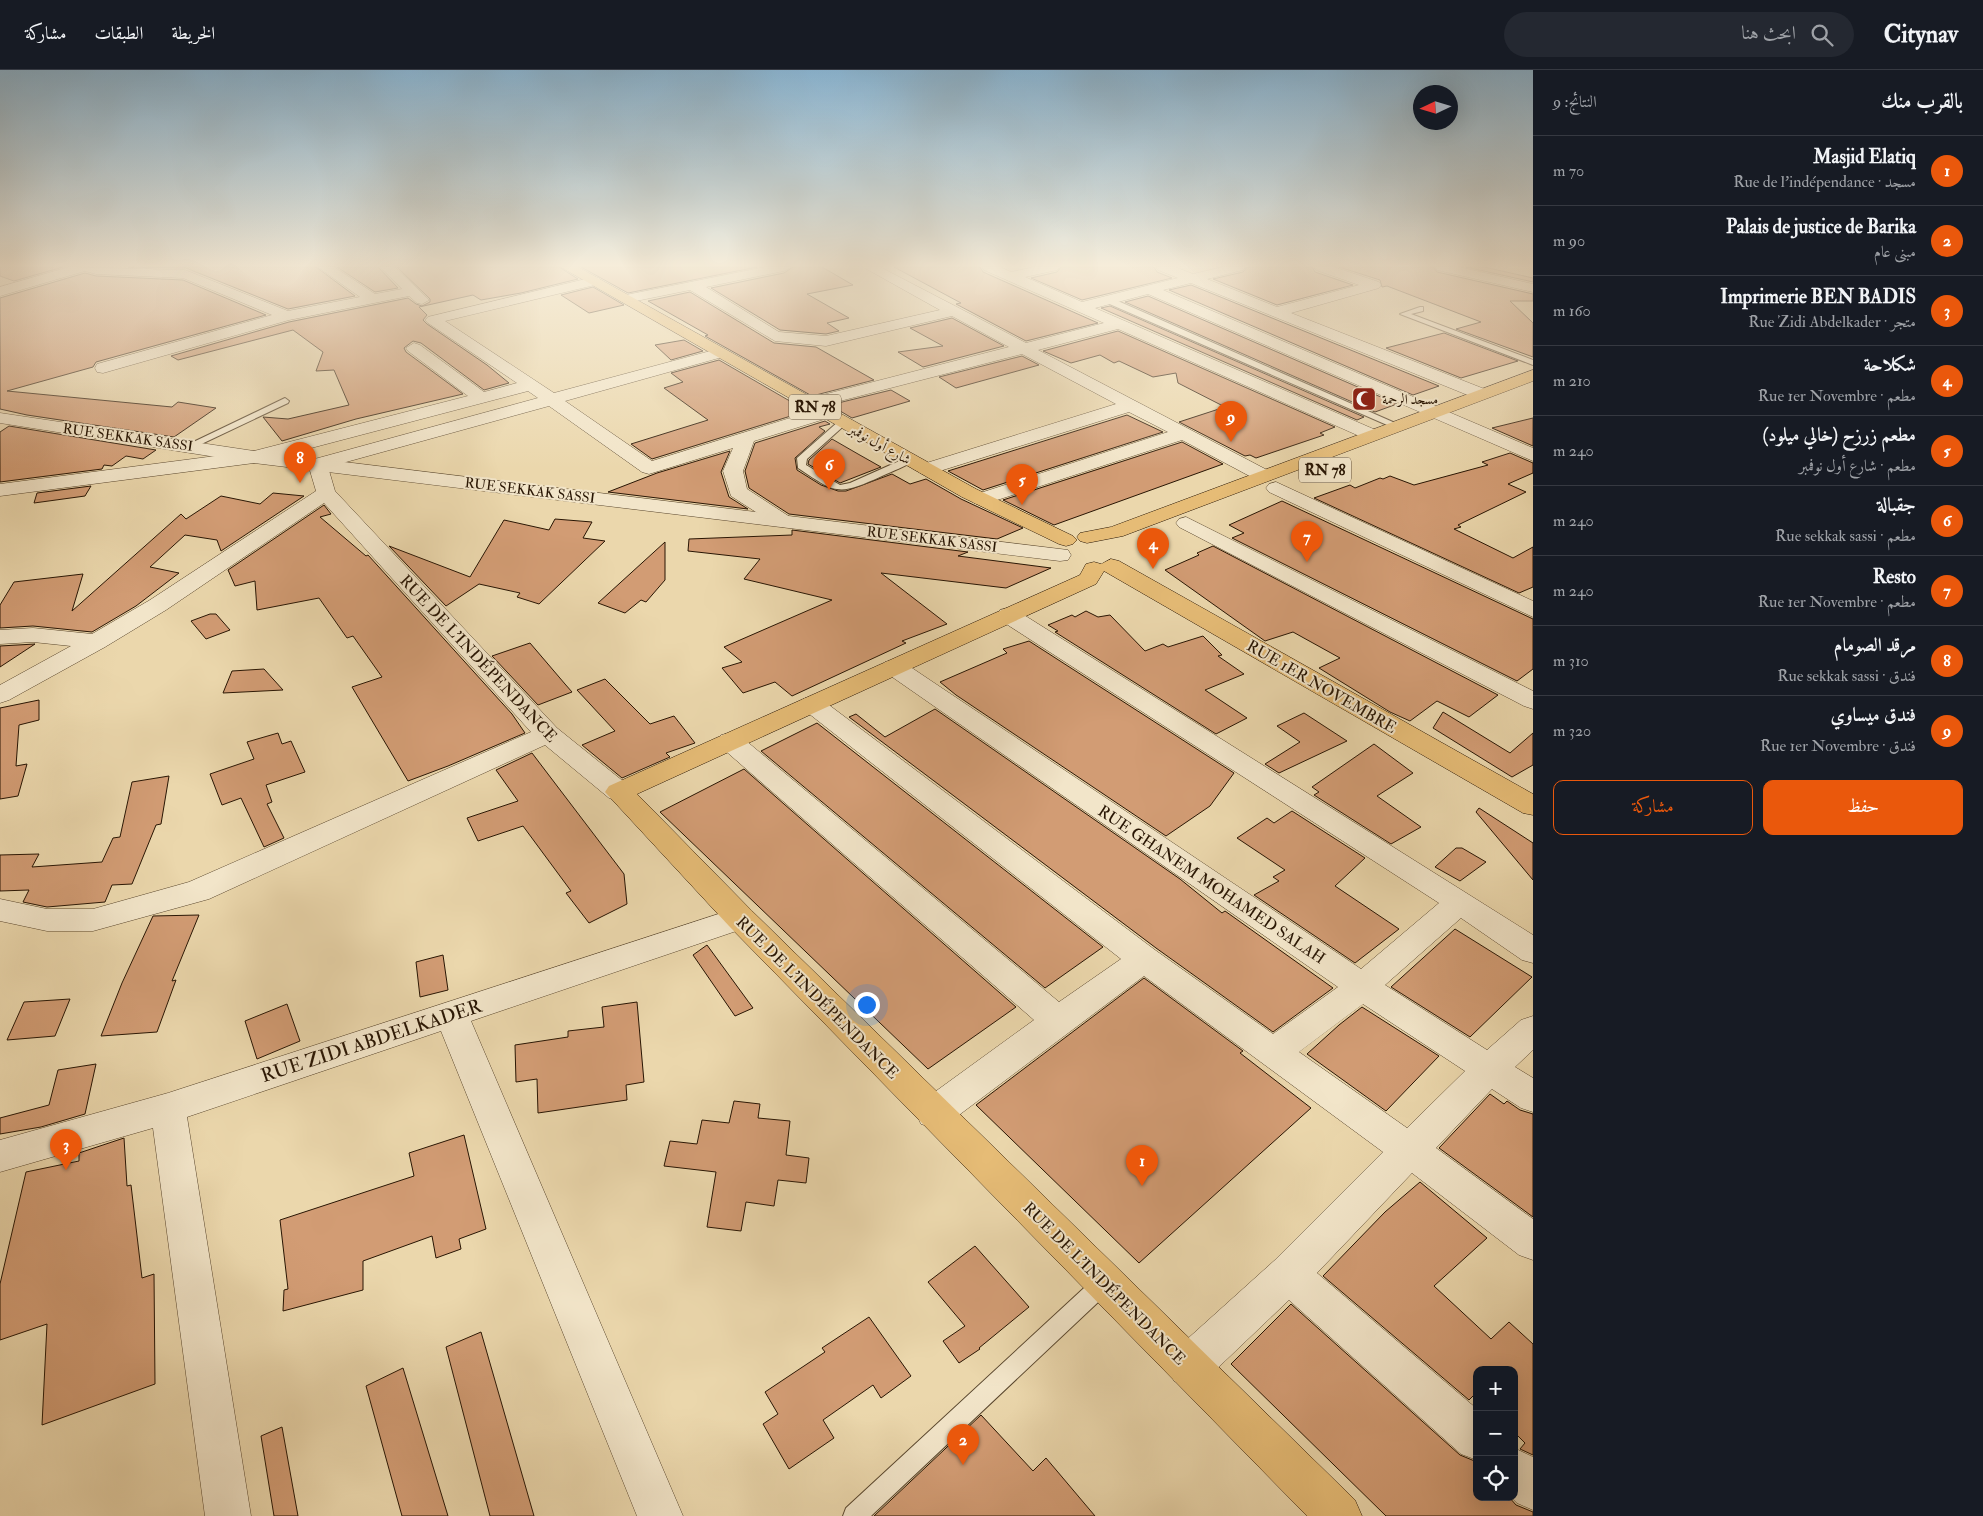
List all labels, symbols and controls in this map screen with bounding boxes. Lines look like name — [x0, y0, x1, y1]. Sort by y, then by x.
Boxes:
search box — [1504, 12, 1854, 57]
text: Citynav — [1884, 19, 1958, 50]
text: ابحث هنا — [1741, 21, 1796, 45]
icon: search — [1808, 21, 1836, 49]
text: مشاركة — [25, 22, 66, 45]
text: الطبقات — [94, 22, 143, 45]
text: الخريطة — [171, 22, 215, 45]
north arrow — [1413, 85, 1458, 130]
text: بالقرب منك — [1881, 88, 1963, 115]
text: النتائج: 9 — [1553, 92, 1597, 112]
text: Masjid Elatiq — [1813, 145, 1916, 169]
text: 70 m — [1553, 161, 1584, 181]
text: 1 — [1944, 161, 1950, 181]
text: مسجد · Rue de l'indépendance — [1733, 172, 1916, 192]
text: Palais de justice de Barika — [1726, 215, 1916, 239]
text: 90 m — [1553, 231, 1585, 251]
text: 2 — [1943, 231, 1951, 251]
text: مبنى عام — [1874, 242, 1916, 262]
text: Imprimerie BEN BADIS — [1720, 285, 1916, 309]
text: 160 m — [1553, 301, 1591, 321]
text: 3 — [1944, 301, 1950, 321]
text: متجر · Rue Zidi Abdelkader — [1748, 312, 1916, 332]
text: شكلاحة — [1864, 353, 1916, 377]
text: 210 m — [1553, 371, 1591, 391]
text: 4 — [1943, 371, 1951, 391]
mosque icon: مسجد الرحمة — [1351, 386, 1377, 412]
text: مطعم · Rue 1er Novembre — [1758, 386, 1916, 406]
place label: مسجد الرحمة — [1382, 391, 1438, 408]
road number: RN 78 — [789, 394, 841, 420]
pin: 9 — [1215, 401, 1247, 442]
street label: شارع أول نوفمبر — [843, 418, 915, 471]
street label: RUE SEKKAK SASSI — [62, 420, 195, 455]
text: مطعم زرزح (خالي ميلود) — [1763, 423, 1916, 447]
text: 240 m — [1553, 441, 1594, 461]
text: 5 — [1943, 441, 1951, 461]
pin: 8 — [284, 442, 316, 483]
pin: 6 — [813, 449, 845, 490]
text: مطعم · شارع أول نوفمبر — [1799, 456, 1916, 476]
road number: RN 78 — [1299, 458, 1351, 482]
pin: 5 — [1006, 464, 1038, 505]
street label: RUE SEKKAK SASSI — [464, 474, 597, 507]
text: جقبالة — [1877, 493, 1916, 517]
text: 240 m — [1553, 511, 1594, 531]
text: 6 — [1943, 511, 1951, 531]
pin: 7 — [1291, 521, 1323, 562]
street label: RUE SEKKAK SASSI — [866, 523, 999, 556]
text: مطعم · Rue sekkak sassi — [1775, 526, 1916, 546]
pin: 4 — [1137, 528, 1169, 569]
text: Resto — [1873, 565, 1916, 589]
street label: RUE DE L'INDÉPENDANCE — [395, 570, 562, 747]
text: 240 m — [1553, 581, 1594, 601]
text: 7 — [1943, 581, 1951, 601]
text: مطعم · Rue 1er Novembre — [1758, 592, 1916, 612]
text: مرقد الصومام — [1834, 633, 1916, 657]
street label: RUE 1ER NOVEMBRE — [1243, 636, 1400, 738]
text: 310 m — [1553, 651, 1589, 671]
text: 8 — [1943, 651, 1951, 671]
text: فندق · Rue sekkak sassi — [1777, 666, 1916, 686]
text: فندق ميساوي — [1830, 703, 1916, 727]
text: 320 m — [1553, 721, 1591, 741]
text: 9 — [1943, 721, 1951, 741]
text: فندق · Rue 1er Novembre — [1760, 736, 1916, 756]
button: مشاركة — [1553, 780, 1753, 835]
button: حفظ — [1763, 780, 1963, 835]
street label: RUE GHANEM MOHAMED SALAH — [1094, 801, 1329, 969]
street label: RUE DE L'INDÉPENDANCE — [732, 911, 904, 1083]
your location — [854, 992, 880, 1018]
street label: RUE ZIDI ABDELKADER — [258, 994, 485, 1088]
pin: 3 — [50, 1129, 82, 1170]
pin: 1 — [1126, 1145, 1158, 1186]
street label: RUE DE L'INDÉPENDANCE — [1019, 1197, 1191, 1369]
map controls — [1473, 1366, 1518, 1501]
button: + — [1473, 1366, 1518, 1411]
button: − — [1473, 1411, 1518, 1456]
pin: 2 — [947, 1424, 979, 1465]
button: locate — [1473, 1456, 1518, 1501]

